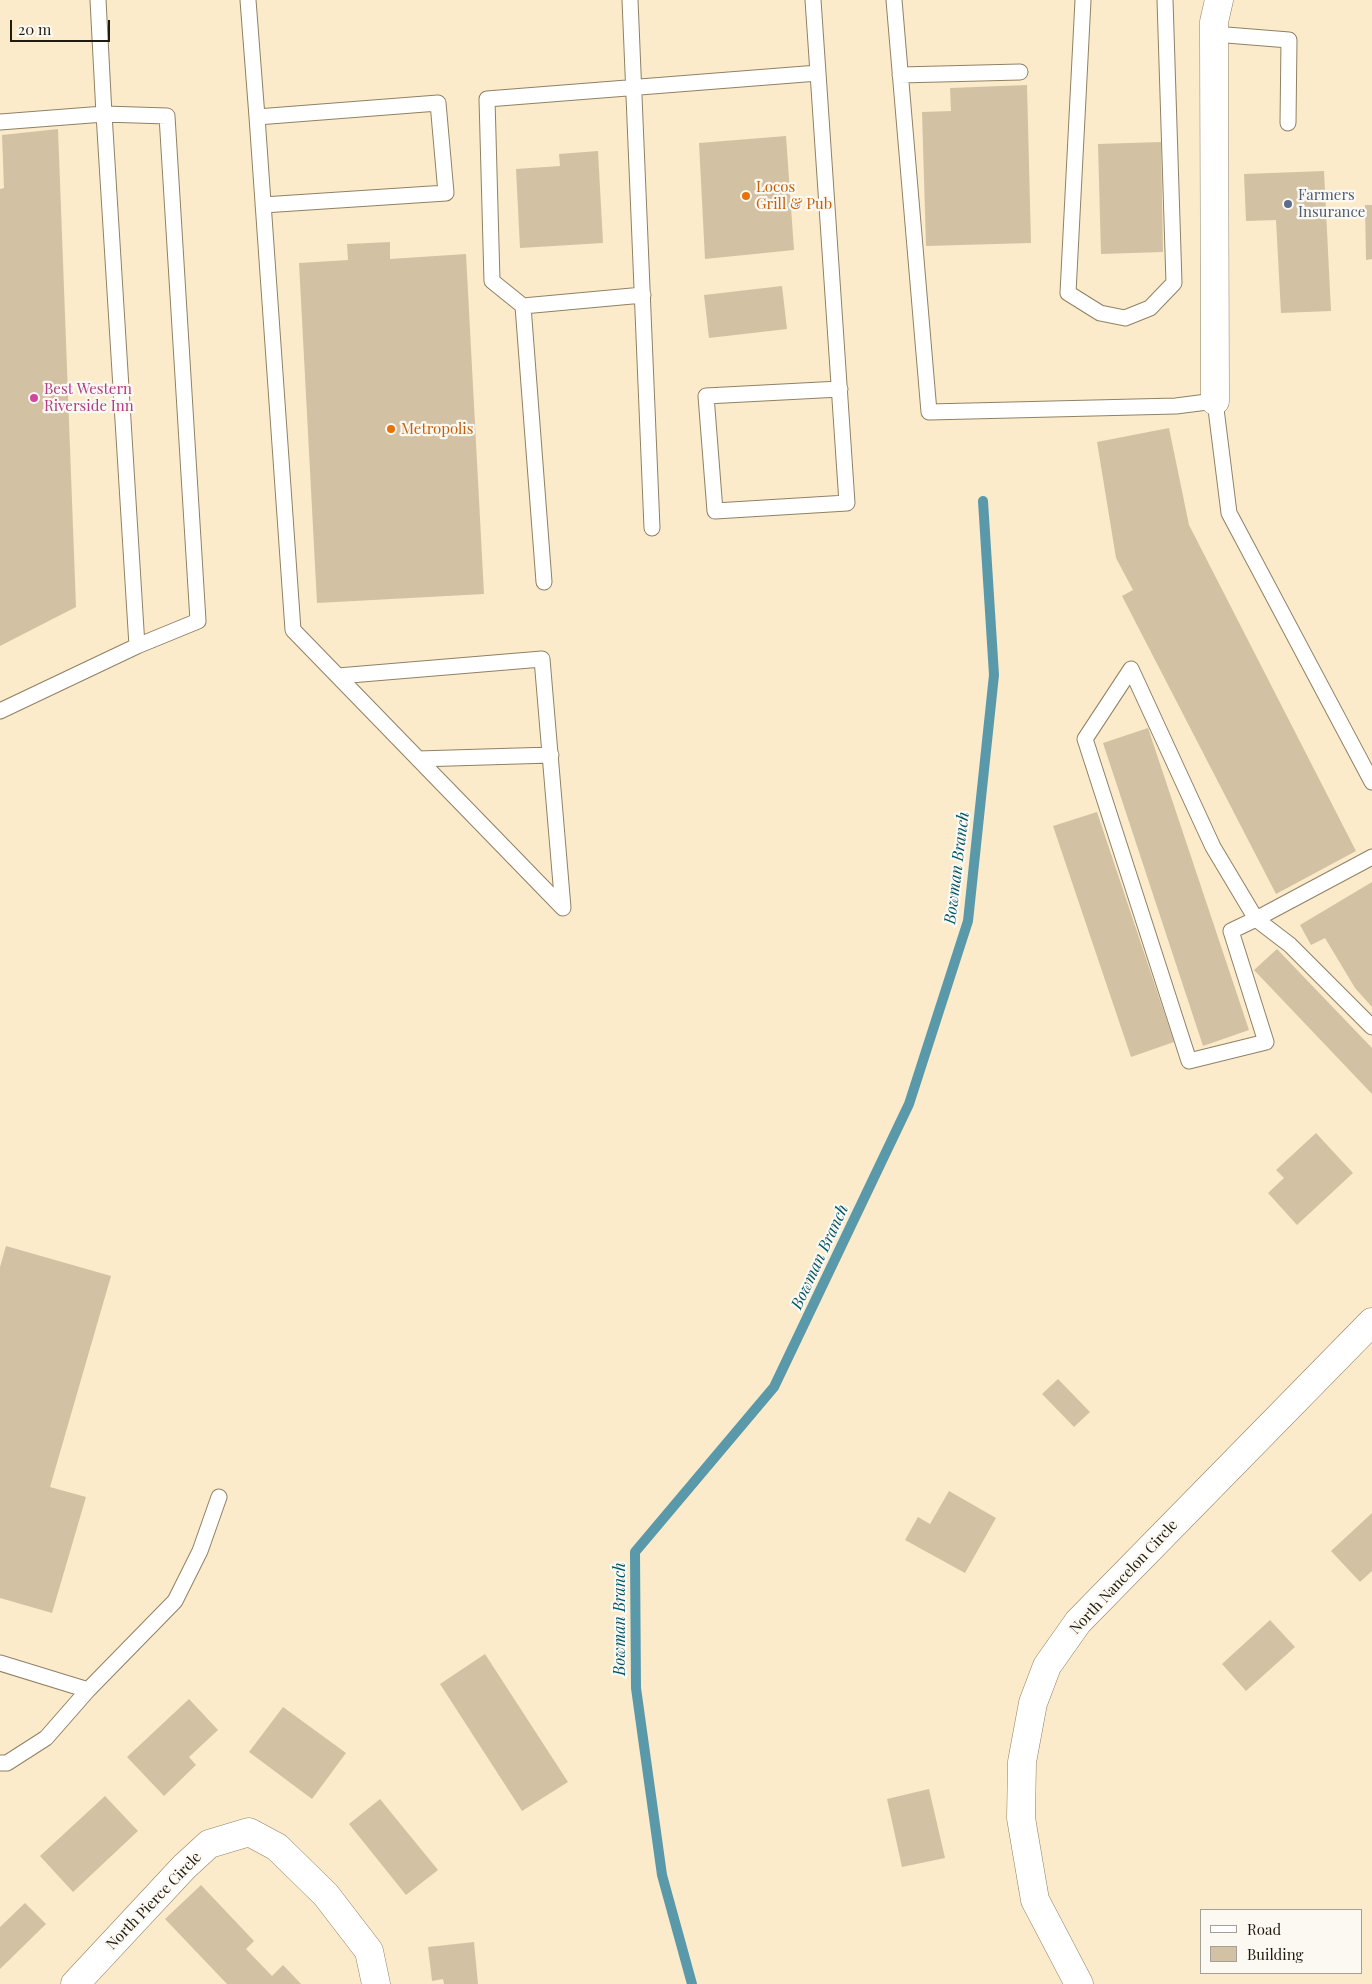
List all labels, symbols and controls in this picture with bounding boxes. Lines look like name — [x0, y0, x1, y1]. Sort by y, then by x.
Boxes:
scale bar — [12, 10, 112, 42]
text: 20 m — [18, 19, 51, 39]
place label: Locos Grill & Pub — [756, 178, 832, 213]
place label: Farmers Insurance — [1298, 186, 1365, 221]
marker: Locos Grill & Pub — [740, 190, 752, 202]
marker: Farmers Insurance — [1282, 198, 1294, 210]
place label: Best Western Riverside Inn — [44, 380, 134, 415]
marker: Best Western Riverside Inn — [28, 392, 40, 404]
place label: Metropolis — [401, 420, 473, 438]
marker: Metropolis — [385, 423, 397, 435]
water label: Bowman Branch — [941, 811, 973, 925]
water label: Bowman Branch — [787, 1202, 853, 1312]
street label: North Nancelon Circle — [1066, 1516, 1182, 1638]
water label: Bowman Branch — [610, 1562, 630, 1676]
street label: North Pierce Circle — [103, 1848, 205, 1954]
legend — [1200, 1909, 1362, 1974]
text: Road — [1247, 1919, 1281, 1939]
text: Building — [1247, 1944, 1303, 1964]

